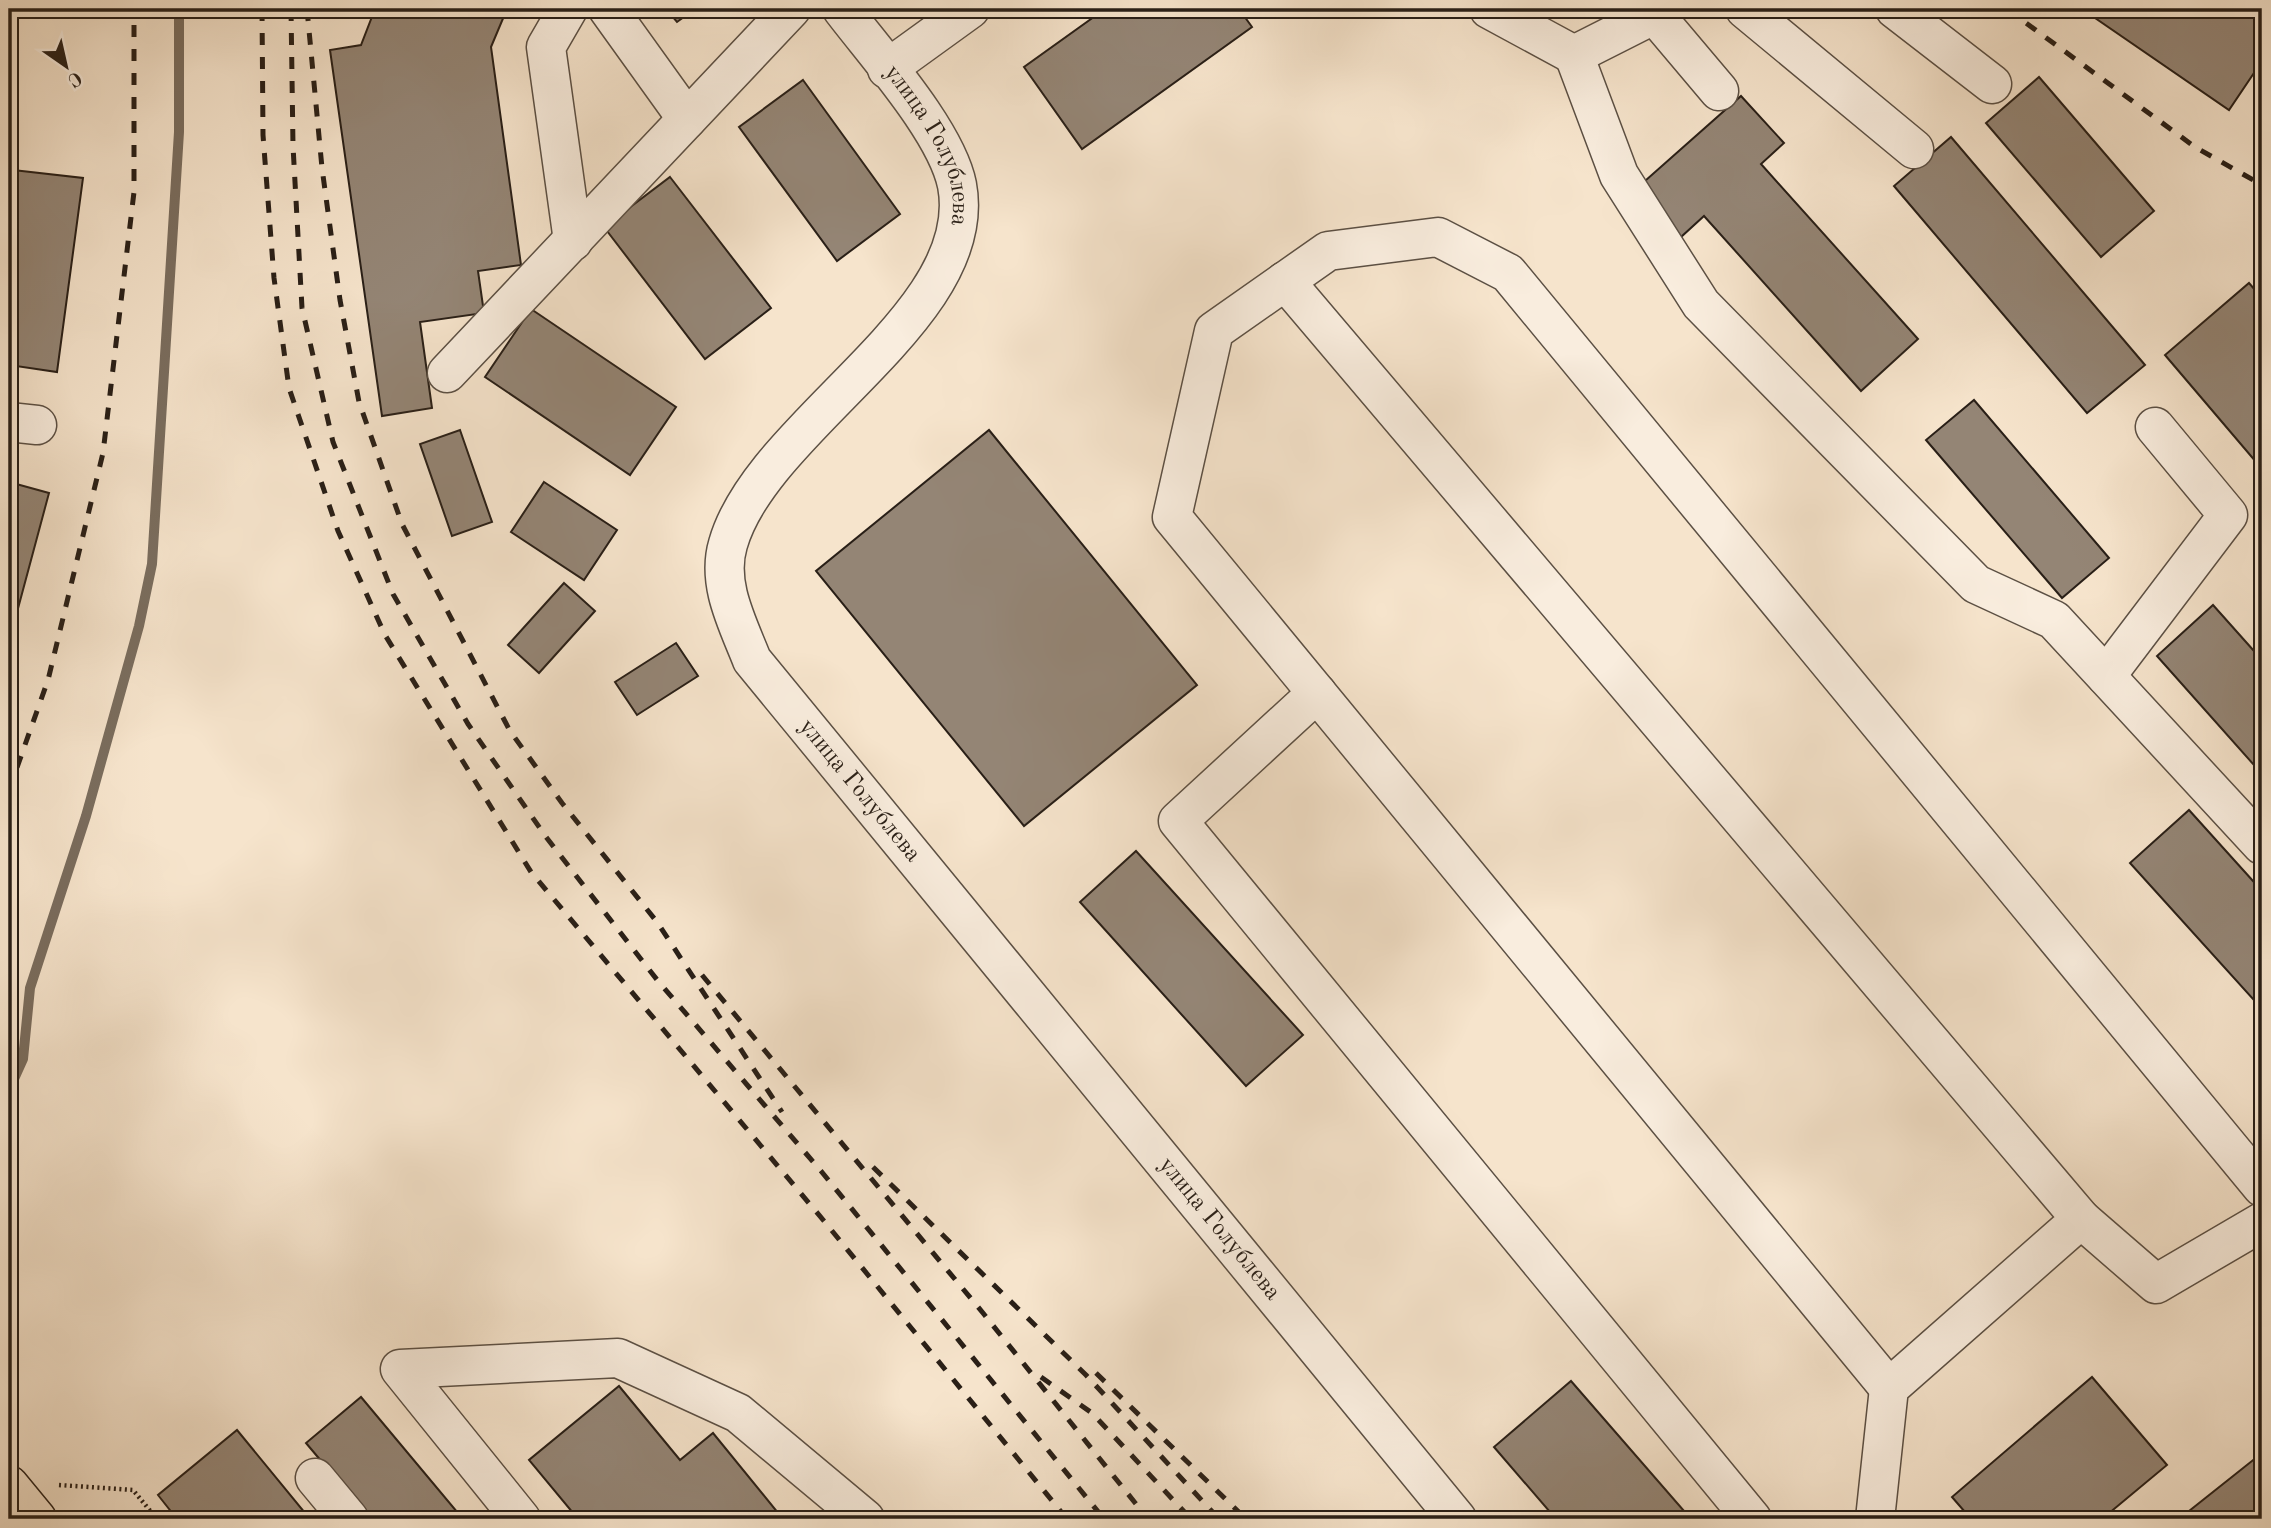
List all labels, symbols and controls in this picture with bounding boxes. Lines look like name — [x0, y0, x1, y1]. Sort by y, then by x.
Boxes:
north arrow — [32, 32, 102, 102]
street label: улица Голублева — [879, 61, 971, 227]
text: С — [64, 67, 85, 89]
street label: улица Голублева — [794, 715, 925, 867]
street label: улица Голублева — [1154, 1153, 1285, 1305]

